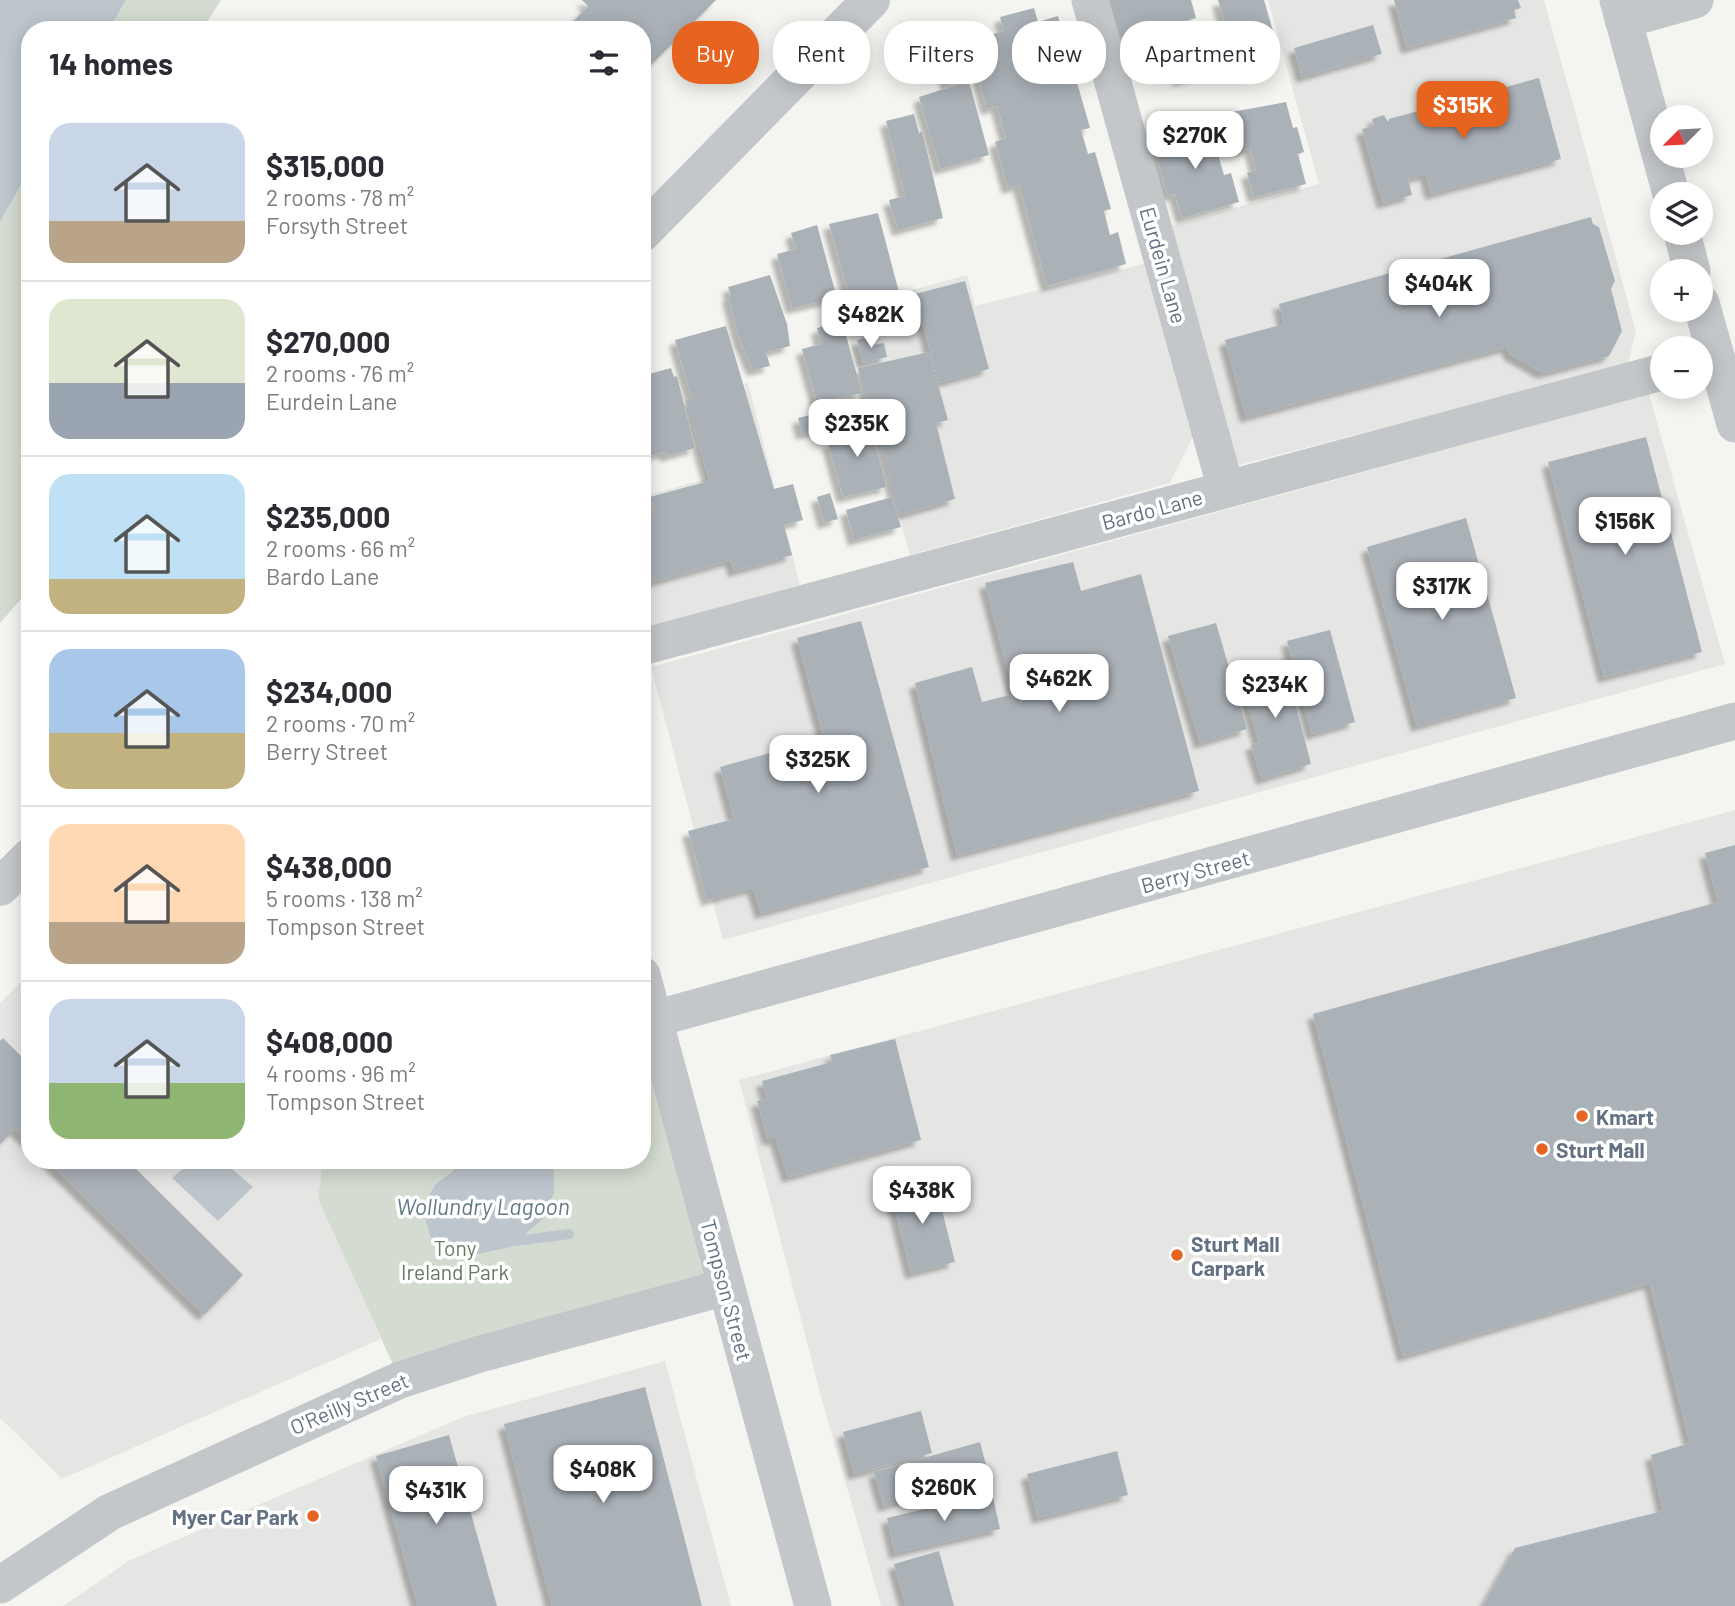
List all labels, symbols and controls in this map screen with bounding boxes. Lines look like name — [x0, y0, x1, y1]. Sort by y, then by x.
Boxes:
chip: Buy — [672, 21, 759, 84]
chip: Rent — [773, 21, 870, 84]
chip: Filters — [884, 21, 998, 84]
chip: New — [1012, 21, 1106, 84]
chip: Apartment — [1120, 21, 1280, 84]
icon: filters — [585, 44, 623, 82]
text: 14 homes — [49, 45, 173, 81]
pin: $315K — [1414, 82, 1512, 141]
text: $315K — [1433, 90, 1493, 118]
north arrow — [1650, 105, 1713, 168]
map controls — [1650, 105, 1713, 399]
pin: $270K — [1146, 111, 1244, 171]
text: $270K — [1163, 120, 1227, 148]
text: $315,000 — [266, 147, 385, 183]
icon: home — [105, 151, 189, 235]
button: layers — [1650, 182, 1713, 245]
text: 2 rooms · 78 m² — [266, 183, 414, 211]
street label: Eurdein Lane — [1135, 204, 1193, 326]
text: Forsyth Street — [266, 211, 408, 239]
button: + — [1650, 259, 1713, 322]
pin: $404K — [1390, 260, 1488, 319]
text: $404K — [1405, 268, 1473, 296]
pin: $482K — [822, 290, 920, 350]
text: $482K — [838, 299, 904, 327]
text: $270,000 — [266, 323, 390, 359]
icon: home — [105, 327, 189, 411]
button: − — [1650, 336, 1713, 399]
text: 2 rooms · 76 m² — [266, 359, 414, 387]
text: Eurdein Lane — [266, 387, 398, 415]
pin: $235K — [808, 400, 906, 459]
text: $235K — [825, 408, 889, 436]
street label: Bardo Lane — [1099, 484, 1205, 534]
text: $235,000 — [266, 498, 390, 534]
pin: $156K — [1576, 498, 1674, 557]
icon: home — [105, 502, 189, 586]
text: $156K — [1595, 506, 1655, 534]
text: 2 rooms · 66 m² — [266, 534, 415, 562]
text: Bardo Lane — [266, 562, 379, 590]
pin: $317K — [1393, 562, 1491, 622]
text: $317K — [1412, 571, 1472, 599]
pin: $462K — [1010, 654, 1108, 714]
pin: $234K — [1226, 660, 1324, 720]
text: $462K — [1026, 663, 1092, 691]
text: $234K — [1242, 669, 1308, 697]
text: $234,000 — [266, 673, 392, 709]
icon: home — [105, 677, 189, 761]
text: 2 rooms · 70 m² — [266, 709, 415, 737]
pin: $325K — [769, 736, 867, 795]
text: Berry Street — [266, 737, 388, 765]
text: $325K — [785, 744, 851, 772]
street label: Berry Street — [1138, 845, 1252, 897]
text: $438,000 — [266, 848, 392, 884]
icon: home — [105, 852, 189, 936]
text: 5 rooms · 138 m² — [266, 884, 423, 912]
text: Tompson Street — [266, 912, 425, 940]
text: $408,000 — [266, 1023, 393, 1059]
icon: home — [105, 1027, 189, 1111]
text: 4 rooms · 96 m² — [266, 1059, 416, 1087]
text: Tompson Street — [266, 1087, 425, 1115]
place label: Kmart — [1596, 1104, 1654, 1129]
marker: Kmart — [1574, 1108, 1590, 1124]
place label: Sturt Mall — [1556, 1137, 1645, 1162]
marker: Sturt Mall — [1534, 1141, 1550, 1157]
pin: $438K — [873, 1166, 971, 1226]
text: $438K — [889, 1175, 955, 1203]
water label: Wollundry Lagoon — [396, 1192, 570, 1220]
street label: Tompson Street — [696, 1217, 758, 1363]
place label: Sturt Mall Carpark — [1191, 1231, 1280, 1280]
park label: Tony Ireland Park — [401, 1235, 509, 1284]
marker: Sturt Mall Carpark — [1169, 1247, 1185, 1263]
street label: O'Reilly Street — [286, 1367, 412, 1439]
pin: $408K — [554, 1446, 652, 1505]
text: $408K — [569, 1454, 637, 1482]
pin: $260K — [895, 1464, 993, 1523]
pin: $431K — [387, 1466, 485, 1526]
text: $260K — [911, 1472, 977, 1500]
text: $431K — [405, 1475, 467, 1503]
place label: Myer Car Park — [172, 1504, 299, 1529]
marker: Myer Car Park — [305, 1508, 321, 1524]

